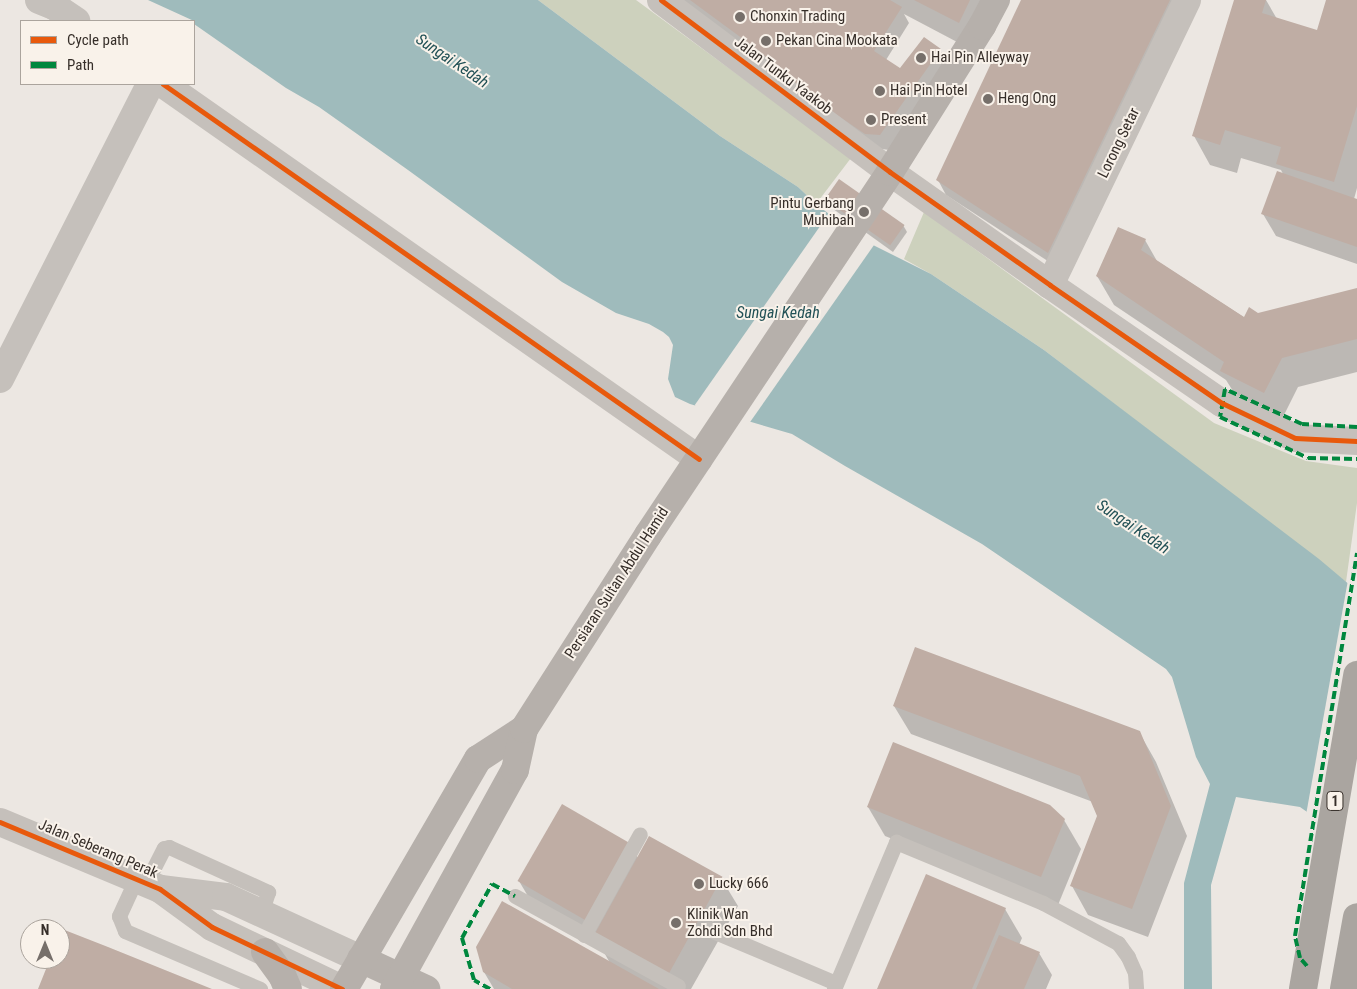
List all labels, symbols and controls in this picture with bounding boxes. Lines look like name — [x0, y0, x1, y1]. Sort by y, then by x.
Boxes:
place label: Chonxin Trading — [750, 8, 846, 26]
marker: Chonxin Trading — [734, 11, 746, 23]
legend — [20, 20, 195, 85]
water label: Sungai Kedah — [412, 30, 492, 92]
text: Cycle path — [67, 31, 129, 49]
place label: Pekan Cina Mookata — [776, 32, 898, 50]
street label: Jalan Tunku Yaakob — [730, 33, 836, 119]
marker: Pekan Cina Mookata — [760, 35, 772, 47]
place label: Hai Pin Alleyway — [931, 49, 1029, 67]
marker: Hai Pin Alleyway — [915, 52, 927, 64]
text: Path — [67, 56, 94, 74]
place label: Hai Pin Hotel — [890, 82, 968, 100]
marker: Hai Pin Hotel — [874, 85, 886, 97]
place label: Heng Ong — [998, 90, 1056, 108]
marker: Heng Ong — [982, 93, 994, 105]
street label: Lorong Setar — [1094, 105, 1144, 181]
place label: Present — [881, 111, 926, 129]
marker: Present — [865, 114, 877, 126]
place label: Pintu Gerbang Muhibah — [770, 194, 854, 229]
marker: Pintu Gerbang Muhibah — [858, 206, 870, 218]
water label: Sungai Kedah — [736, 303, 820, 323]
water label: Sungai Kedah — [1093, 496, 1173, 558]
street label: Persiaran Sultan Abdul Hamid — [561, 504, 673, 662]
road number: 1 — [1326, 789, 1344, 812]
street label: Jalan Seberang Perak — [36, 816, 160, 882]
place label: Lucky 666 — [709, 875, 769, 893]
marker: Lucky 666 — [693, 878, 705, 890]
place label: Klinik Wan Zohdi Sdn Bhd — [687, 905, 773, 940]
marker: Klinik Wan Zohdi Sdn Bhd — [669, 916, 683, 930]
north arrow — [20, 919, 70, 969]
text: N — [41, 922, 49, 938]

